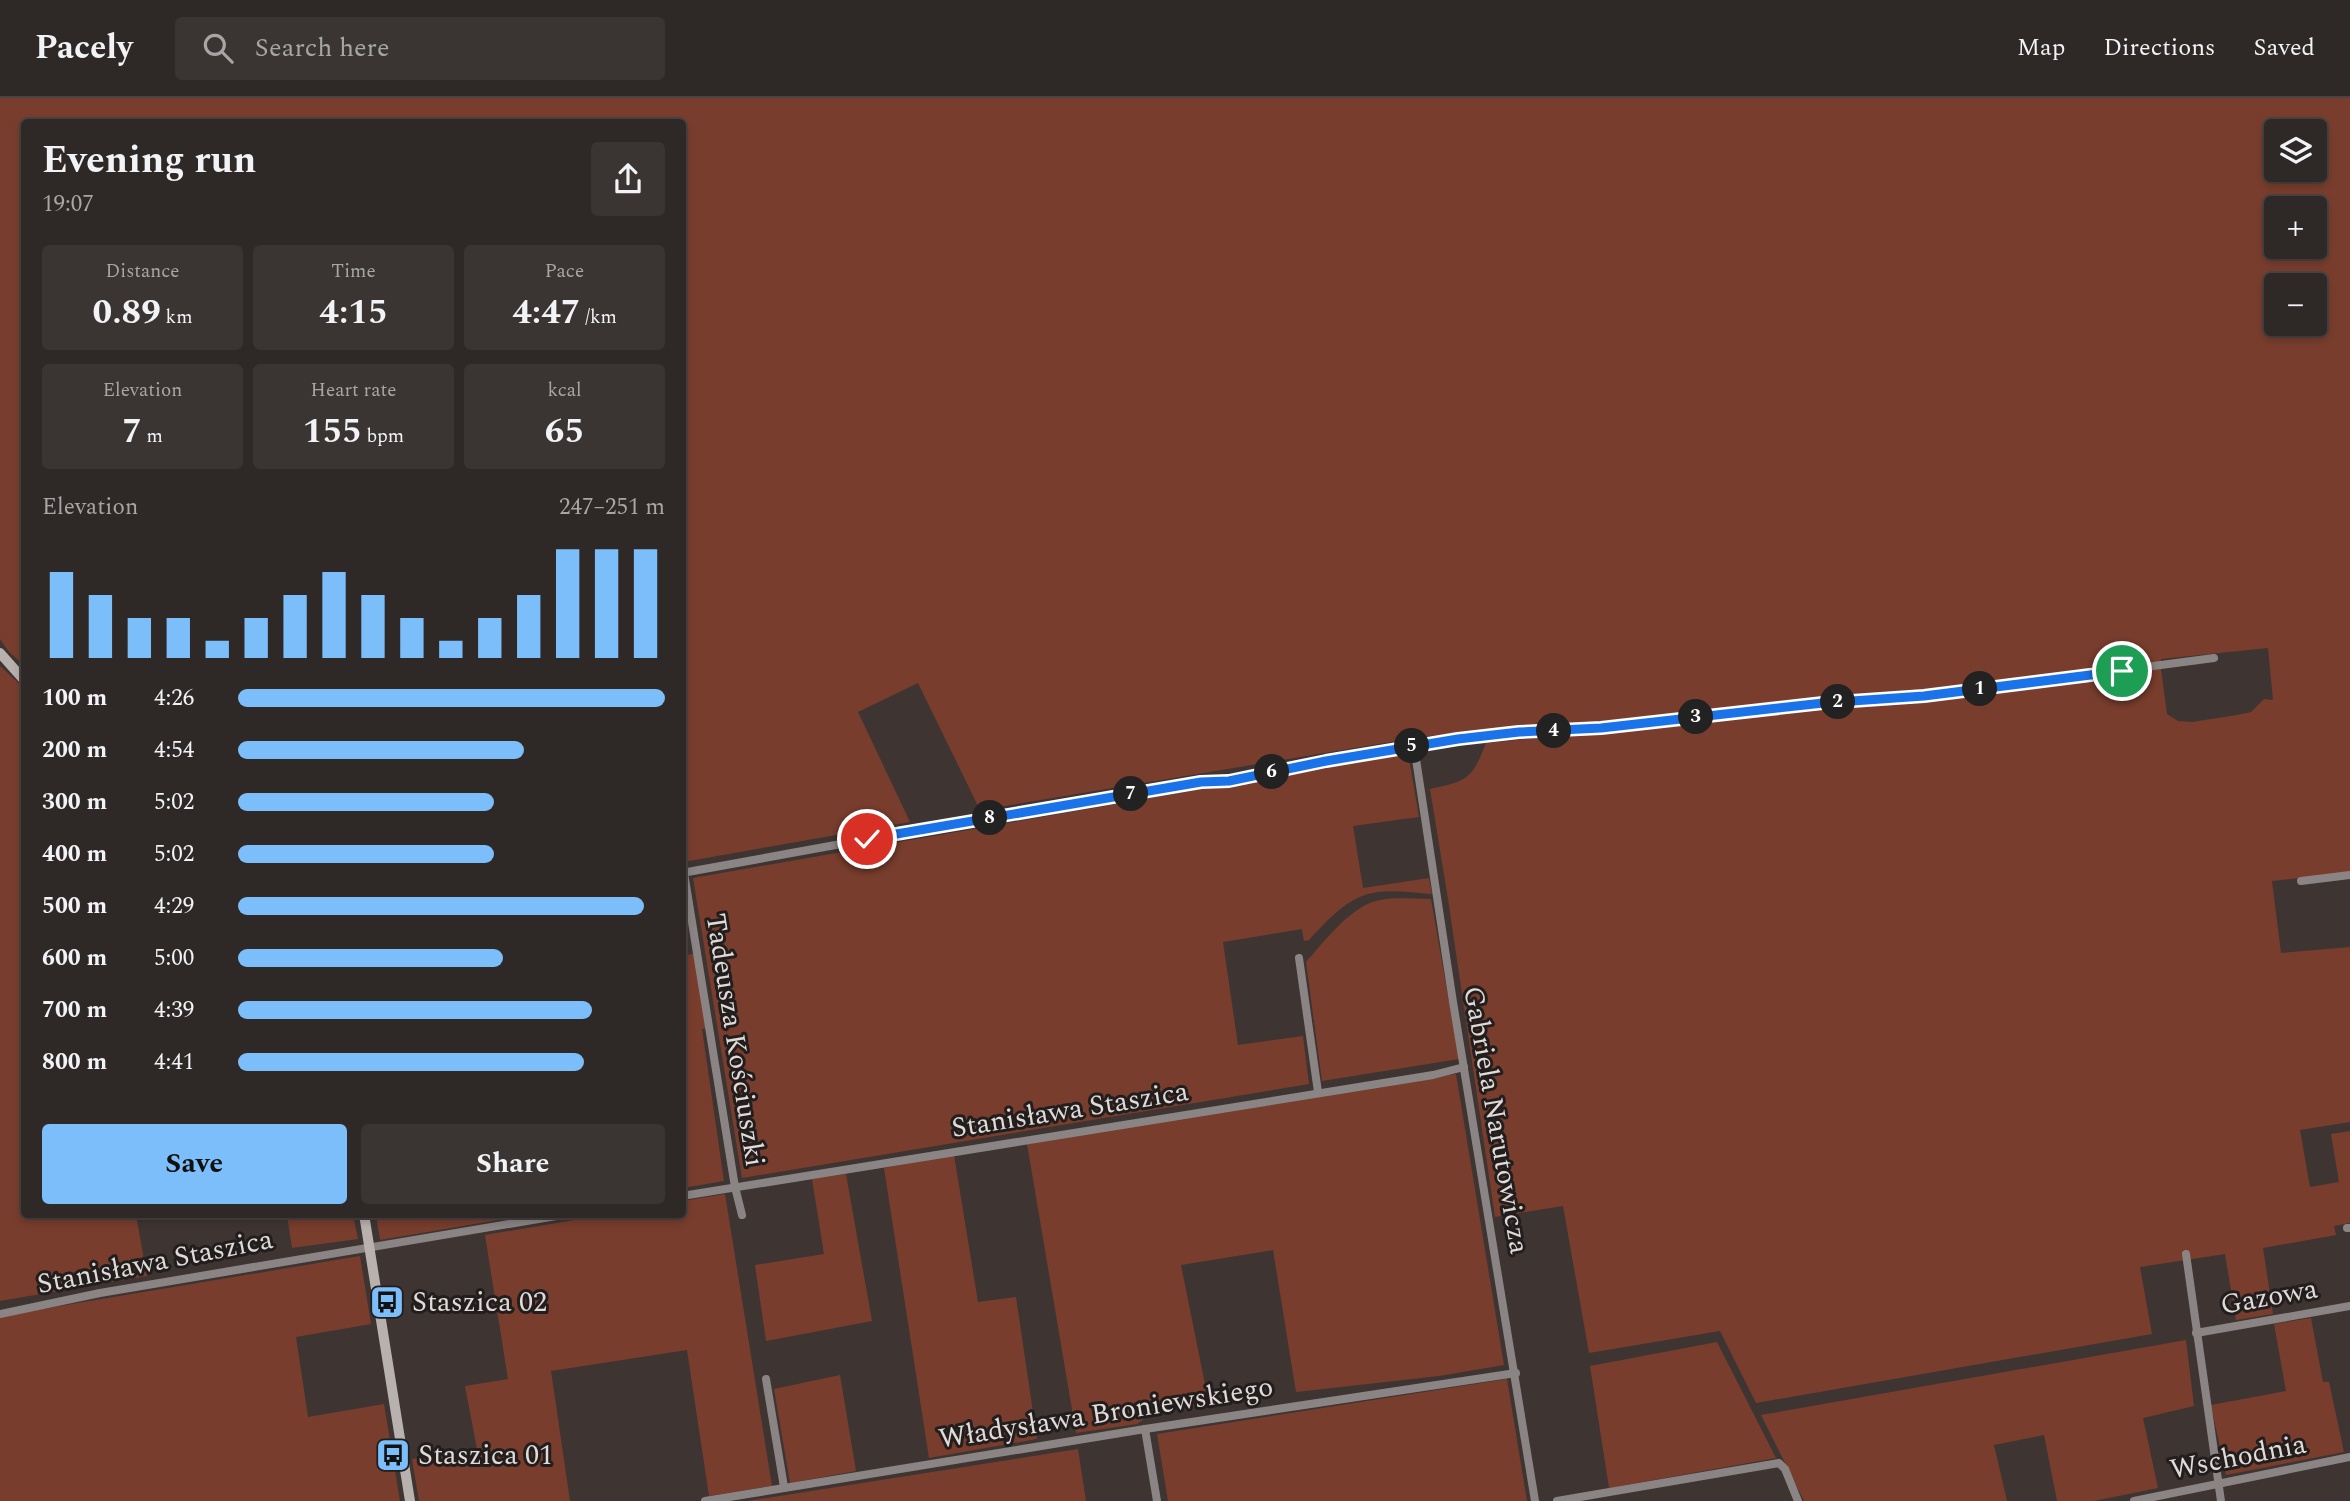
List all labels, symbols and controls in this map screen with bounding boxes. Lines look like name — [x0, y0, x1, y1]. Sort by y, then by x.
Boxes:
search box — [175, 17, 665, 80]
text: Pacely — [35, 23, 133, 73]
text: Search here — [255, 28, 390, 68]
icon: search — [199, 29, 237, 67]
text: Map — [2017, 30, 2065, 66]
text: Directions — [2103, 30, 2215, 66]
text: Saved — [2253, 30, 2315, 66]
map controls — [2264, 119, 2327, 336]
button: layers — [2264, 119, 2327, 182]
text: Evening run — [42, 132, 256, 190]
button: share — [591, 142, 665, 216]
text: 19:07 — [42, 187, 94, 222]
button: + — [2264, 196, 2327, 259]
text: Distance — [105, 257, 180, 286]
text: Time — [331, 257, 376, 286]
text: Pace — [545, 257, 584, 286]
button: − — [2264, 273, 2327, 336]
text: 0.89 — [93, 286, 161, 339]
text: 4:15 — [319, 286, 388, 339]
text: 4:47 — [512, 286, 580, 339]
text: km — [161, 303, 193, 332]
text: /km — [580, 303, 617, 332]
text: Elevation — [103, 376, 182, 405]
text: Heart rate — [311, 376, 396, 405]
text: kcal — [547, 376, 582, 405]
text: 7 — [122, 405, 142, 458]
text: 155 — [303, 405, 362, 458]
text: 65 — [545, 405, 584, 458]
text: m — [142, 422, 163, 451]
text: bpm — [362, 422, 404, 451]
text: Elevation — [42, 490, 138, 525]
text: 247–251 m — [559, 490, 665, 525]
pin — [2092, 641, 2152, 701]
icon: arrive — [2103, 652, 2141, 690]
pin: 1 — [1962, 672, 1997, 706]
text: 1 — [1974, 674, 1985, 703]
text: 100 m — [42, 681, 107, 716]
text: 4:26 — [154, 681, 194, 716]
pin: 2 — [1820, 684, 1856, 720]
text: 2 — [1832, 687, 1843, 716]
pin: 3 — [1678, 700, 1714, 734]
text: 3 — [1690, 702, 1701, 731]
pin: 4 — [1536, 714, 1572, 748]
text: 4 — [1548, 716, 1559, 745]
pin: 5 — [1394, 728, 1430, 764]
text: 5 — [1406, 731, 1417, 760]
text: 200 m — [42, 733, 107, 768]
text: 4:54 — [154, 733, 194, 768]
pin: 6 — [1254, 754, 1290, 790]
text: 6 — [1266, 757, 1277, 786]
pin: 7 — [1114, 776, 1148, 812]
text: 7 — [1125, 779, 1136, 808]
text: 300 m — [42, 785, 107, 820]
text: 5:02 — [154, 785, 194, 820]
pin: 8 — [972, 800, 1007, 836]
text: 8 — [984, 803, 995, 832]
pin — [837, 809, 897, 869]
icon: check — [848, 820, 886, 858]
text: 400 m — [42, 837, 107, 872]
text: 5:02 — [154, 837, 194, 872]
text: 500 m — [42, 889, 107, 924]
text: 4:29 — [154, 889, 194, 924]
street label: Tadeusza Kościuszki — [694, 910, 776, 1170]
text: 600 m — [42, 941, 107, 976]
text: 5:00 — [154, 941, 194, 976]
street label: Gabriela Narutowicza — [1451, 983, 1541, 1258]
text: 700 m — [42, 993, 107, 1028]
text: 4:39 — [154, 993, 194, 1028]
text: 800 m — [42, 1045, 107, 1080]
text: 4:41 — [154, 1045, 194, 1080]
street label: Stanisława Staszica — [948, 1070, 1192, 1150]
button: Save — [42, 1124, 347, 1204]
button: Share — [361, 1124, 665, 1204]
street label: Stanisława Staszica — [33, 1218, 277, 1306]
street label: Gazowa — [2217, 1267, 2321, 1327]
place label: Staszica 02 — [412, 1281, 547, 1324]
bus stop icon: Staszica 02 — [368, 1283, 406, 1321]
street label: Władysława Broniewskiego — [936, 1365, 1276, 1461]
street label: Wschodnia — [2166, 1423, 2310, 1491]
place label: Staszica 01 — [418, 1434, 553, 1477]
bus stop icon: Staszica 01 — [374, 1436, 412, 1474]

